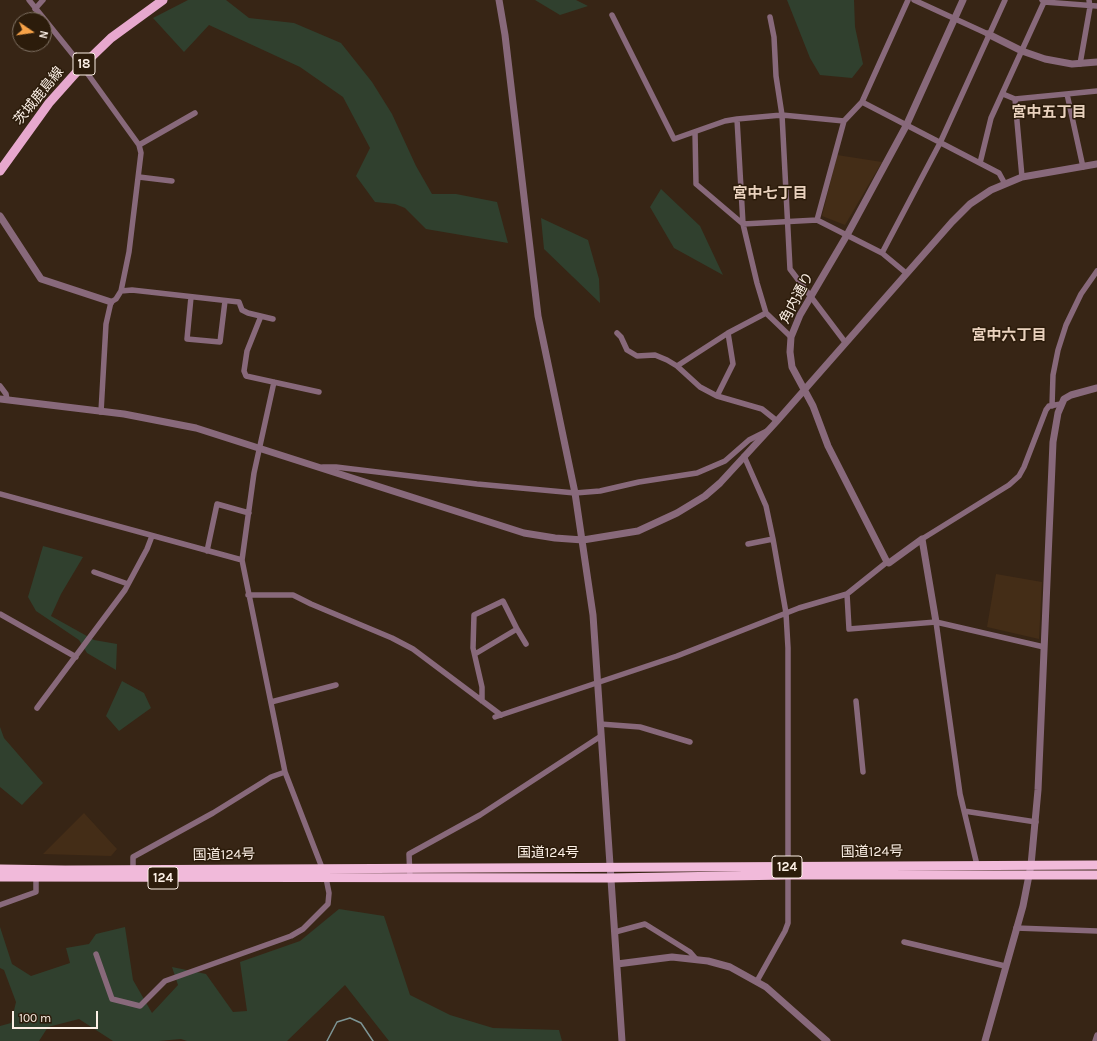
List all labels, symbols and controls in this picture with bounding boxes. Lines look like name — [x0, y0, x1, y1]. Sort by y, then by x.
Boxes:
north arrow — [12, 12, 52, 52]
text: N — [36, 29, 50, 40]
road number: 18 — [73, 53, 95, 75]
street label: 茨城鹿島線 — [10, 64, 68, 128]
district label: 宮中五丁目 — [1012, 104, 1086, 122]
district label: 宮中七丁目 — [733, 185, 807, 203]
street label: 角内通り — [776, 269, 818, 327]
district label: 宮中六丁目 — [972, 327, 1046, 345]
street label: 国道124号 — [841, 843, 903, 861]
street label: 国道124号 — [517, 845, 579, 861]
street label: 国道124号 — [193, 846, 255, 864]
road number: 124 — [772, 856, 802, 878]
road number: 124 — [148, 867, 178, 889]
scale bar — [14, 1003, 100, 1029]
text: 100 m — [19, 1011, 51, 1025]

